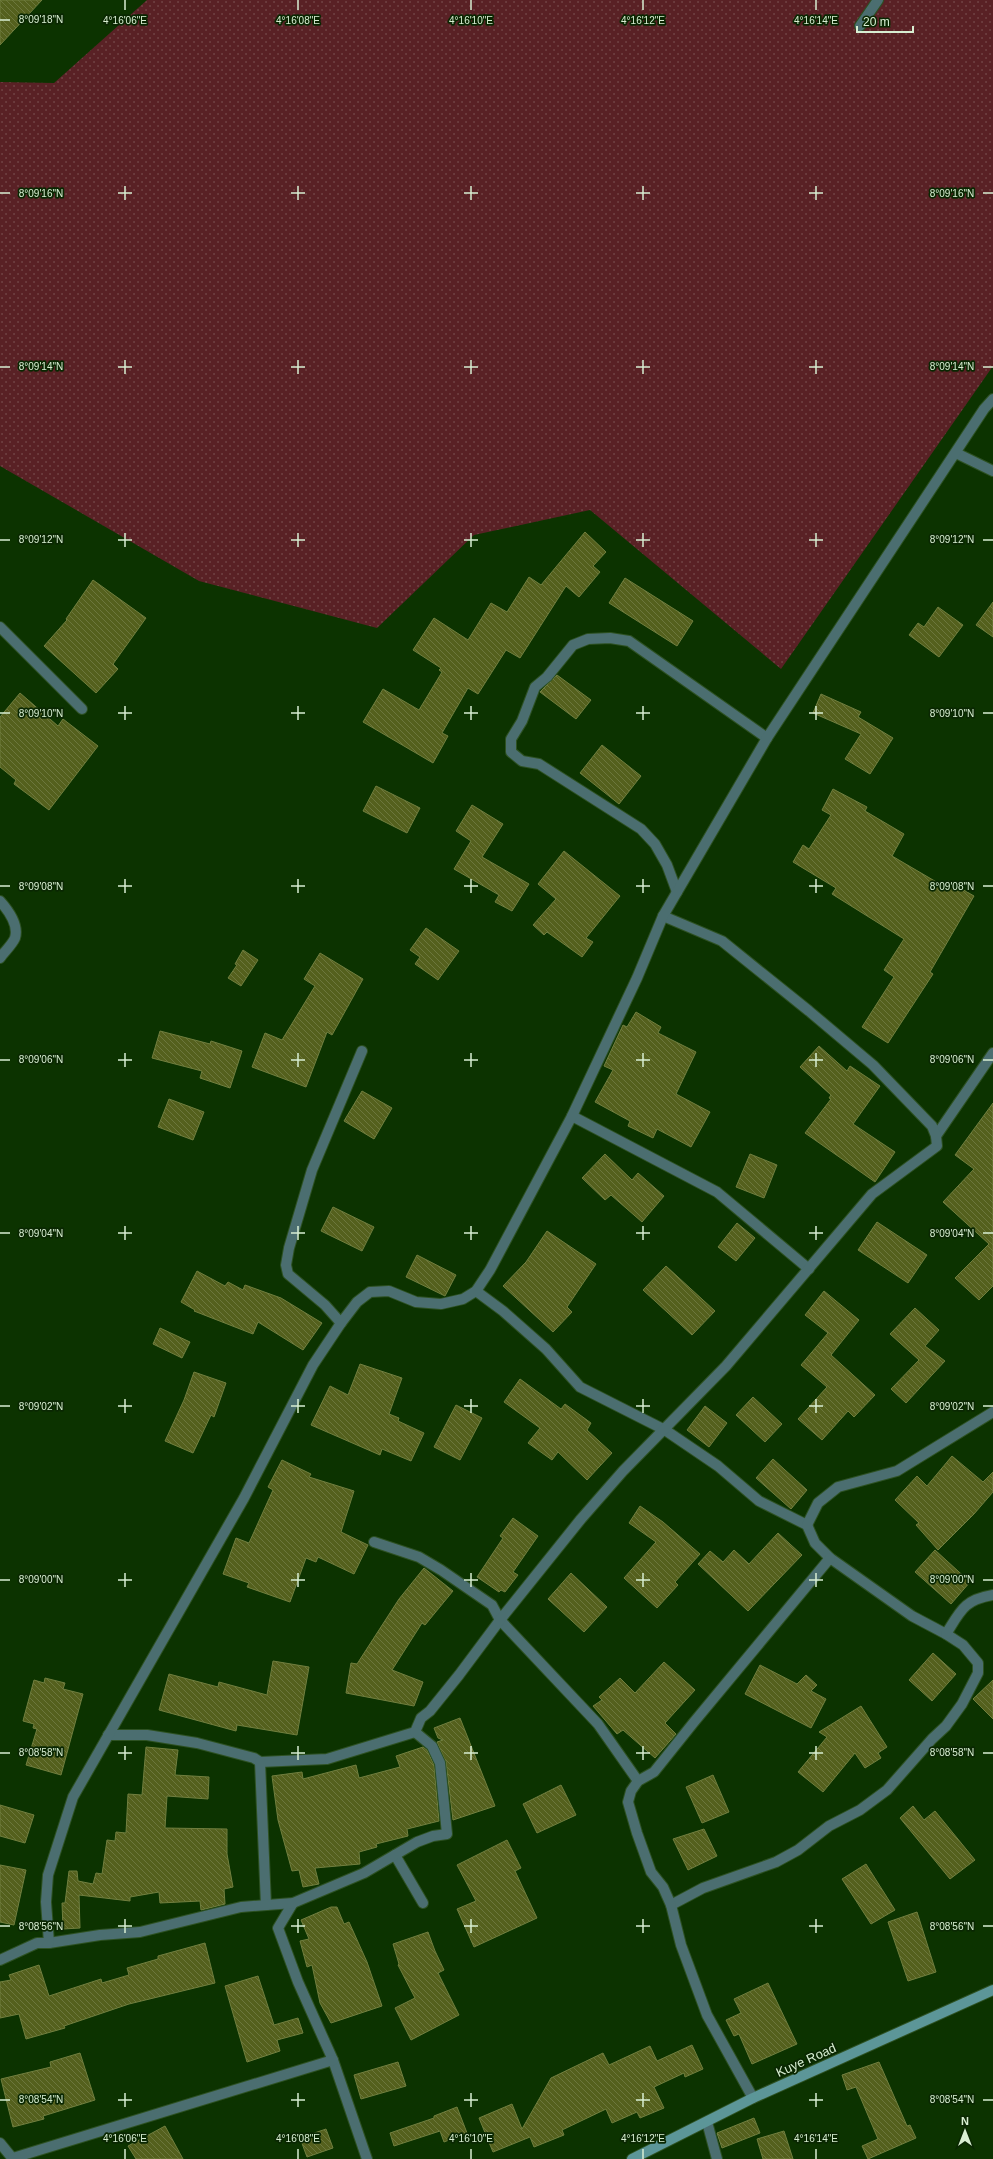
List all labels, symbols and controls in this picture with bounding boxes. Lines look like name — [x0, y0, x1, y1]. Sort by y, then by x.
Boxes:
scale bar — [857, 8, 913, 34]
text: 8°09'18"N — [19, 14, 63, 25]
text: 4°16'06"E — [103, 15, 147, 26]
text: 4°16'08"E — [276, 15, 320, 26]
text: 4°16'10"E — [449, 15, 493, 26]
text: 4°16'12"E — [621, 15, 665, 26]
text: 4°16'14"E — [794, 15, 838, 26]
text: 20 m — [863, 15, 890, 29]
text: 8°09'16"N — [19, 188, 63, 199]
text: 8°09'16"N — [930, 188, 974, 199]
text: 8°09'14"N — [19, 361, 63, 372]
text: 8°09'14"N — [930, 361, 974, 372]
text: 8°09'12"N — [19, 534, 63, 545]
text: 8°09'12"N — [930, 534, 974, 545]
text: 8°09'10"N — [19, 708, 63, 719]
text: 8°09'10"N — [930, 708, 974, 719]
text: 8°09'08"N — [19, 881, 63, 892]
text: 8°09'08"N — [930, 881, 974, 892]
text: 8°09'06"N — [19, 1054, 63, 1065]
text: 8°09'06"N — [930, 1054, 974, 1065]
text: 8°09'04"N — [19, 1228, 63, 1239]
text: 8°09'04"N — [930, 1228, 974, 1239]
text: 8°09'02"N — [19, 1401, 63, 1412]
text: 8°09'02"N — [930, 1401, 974, 1412]
text: 8°09'00"N — [19, 1574, 63, 1585]
text: 8°09'00"N — [930, 1574, 974, 1585]
text: 8°08'58"N — [19, 1747, 63, 1758]
text: 8°08'58"N — [930, 1747, 974, 1758]
text: 8°08'56"N — [19, 1921, 63, 1932]
text: 8°08'56"N — [930, 1921, 974, 1932]
street label: Kuye Road — [774, 2040, 838, 2080]
text: 8°08'54"N — [19, 2094, 63, 2105]
text: 8°08'54"N — [930, 2094, 974, 2105]
north arrow — [945, 2111, 985, 2151]
text: N — [961, 2115, 969, 2127]
text: 4°16'06"E — [103, 2133, 147, 2144]
text: 4°16'08"E — [276, 2133, 320, 2144]
text: 4°16'10"E — [449, 2133, 493, 2144]
text: 4°16'12"E — [621, 2133, 665, 2144]
text: 4°16'14"E — [794, 2133, 838, 2144]

